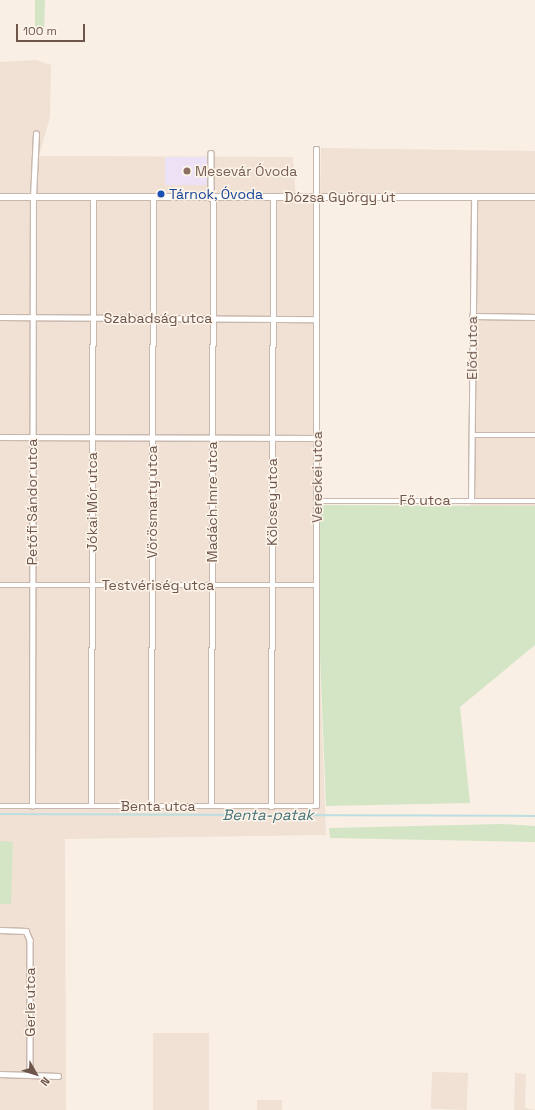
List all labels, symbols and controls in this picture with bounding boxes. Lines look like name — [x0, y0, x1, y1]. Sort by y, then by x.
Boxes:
scale bar — [18, 16, 87, 42]
text: 100 m — [23, 23, 57, 39]
place label: Mesevár Óvoda — [195, 163, 297, 179]
marker: Mesevár Óvoda — [182, 166, 192, 176]
place label: Tárnok, Óvoda — [169, 186, 264, 202]
marker: Tárnok, Óvoda — [156, 189, 166, 199]
street label: Dózsa György út — [284, 189, 396, 205]
street label: Szabadság utca — [104, 310, 212, 326]
street label: Előd utca — [464, 316, 480, 380]
street label: Vereckei utca — [309, 431, 325, 523]
street label: Petőfi Sándor utca — [24, 439, 40, 565]
street label: Madách Imre utca — [204, 442, 220, 562]
street label: Vörösmarty utca — [144, 445, 160, 559]
street label: Jókai Mór utca — [84, 452, 100, 552]
street label: Kölcsey utca — [264, 458, 280, 546]
street label: Fő utca — [400, 492, 450, 508]
street label: Testvériség utca — [102, 577, 214, 593]
street label: Benta utca — [120, 798, 196, 814]
water label: Benta-patak — [222, 806, 314, 824]
street label: Gerle utca — [22, 967, 38, 1037]
north arrow — [16, 1054, 56, 1094]
text: N — [38, 1074, 53, 1089]

